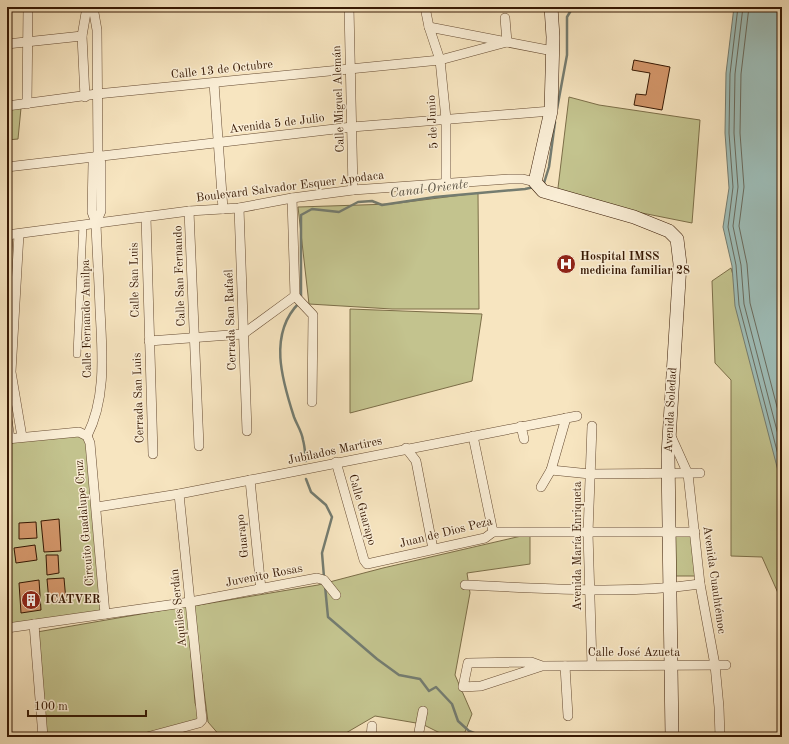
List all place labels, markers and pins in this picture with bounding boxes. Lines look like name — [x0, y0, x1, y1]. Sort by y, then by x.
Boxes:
place label: Hospital IMSS medicina familiar 28 — [580, 251, 690, 277]
hospital icon: Hospital IMSS medicina familiar 28 — [555, 253, 577, 275]
building icon: ICATVER — [20, 589, 42, 611]
place label: ICATVER — [45, 594, 101, 606]

